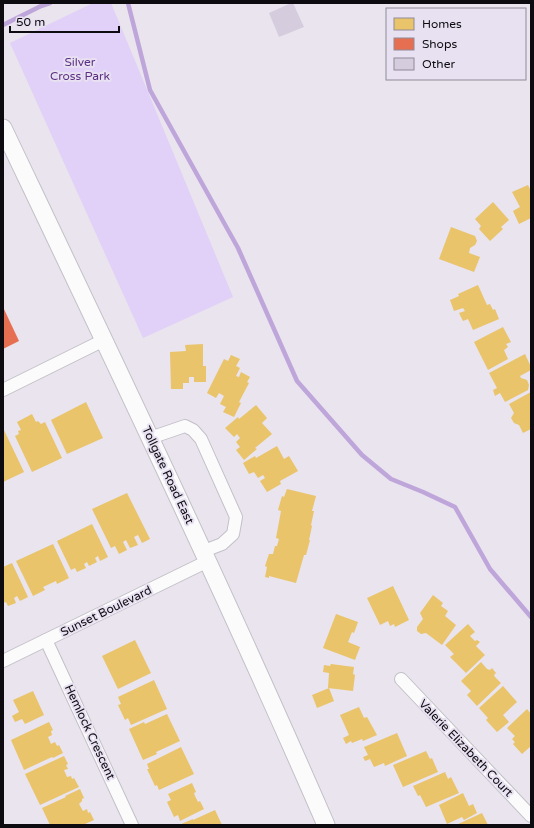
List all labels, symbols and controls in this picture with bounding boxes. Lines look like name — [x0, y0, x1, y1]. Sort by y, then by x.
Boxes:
scale bar — [10, 8, 119, 34]
legend — [386, 8, 526, 80]
text: 50 m — [16, 15, 45, 29]
text: Homes — [422, 17, 462, 31]
text: Shops — [422, 37, 457, 51]
park label: Silver Cross Park — [50, 55, 111, 83]
text: Other — [422, 57, 455, 71]
street label: Tollgate Road East — [139, 424, 197, 526]
street label: Sunset Boulevard — [58, 583, 154, 639]
street label: Hemlock Crescent — [62, 682, 118, 782]
street label: Valerie Elizabeth Court — [416, 697, 516, 800]

